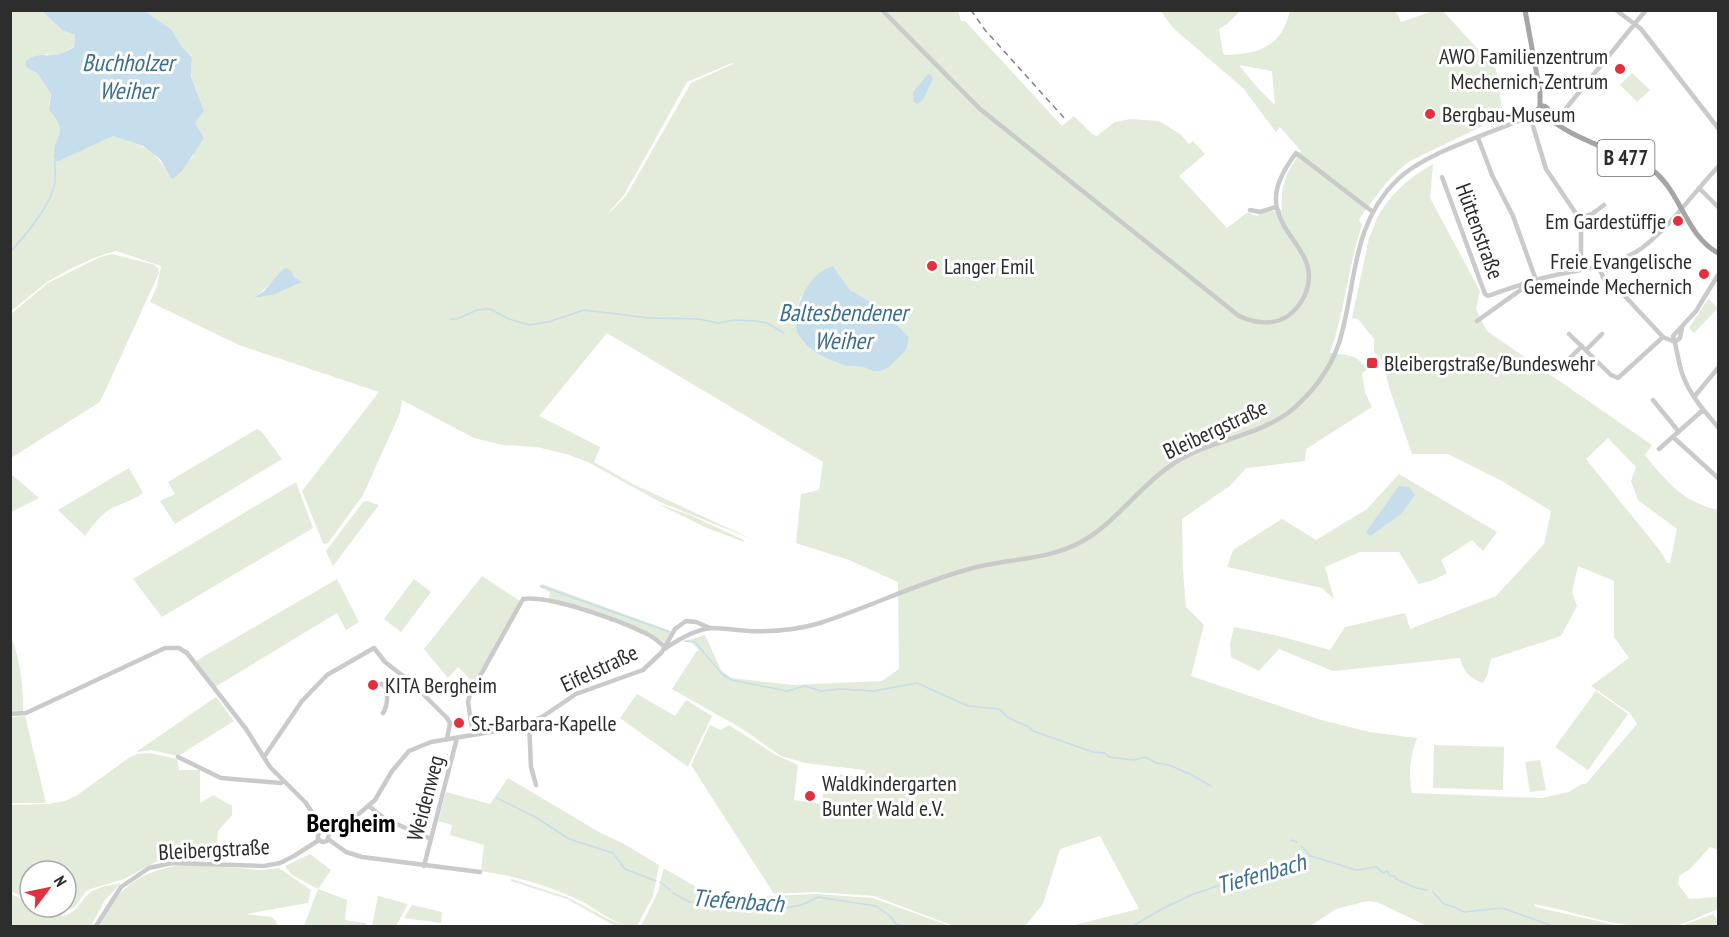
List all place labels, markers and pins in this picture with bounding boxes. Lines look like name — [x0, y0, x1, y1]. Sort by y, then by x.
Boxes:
place label: AWO Familienzentrum Mechernich-Zentrum — [1439, 42, 1608, 95]
marker: AWO Familienzentrum Mechernich-Zentrum — [1613, 62, 1627, 76]
place label: Bergbau-Museum — [1442, 100, 1575, 128]
marker: Bergbau-Museum — [1423, 107, 1437, 121]
place label: Em Gardestüffje — [1545, 207, 1666, 235]
marker: Em Gardestüffje — [1671, 214, 1685, 228]
place label: Freie Evangelische Gemeinde Mechernich — [1523, 247, 1692, 300]
place label: Langer Emil — [944, 252, 1035, 280]
marker: Langer Emil — [925, 259, 939, 273]
marker: Freie Evangelische Gemeinde Mechernich — [1697, 267, 1711, 281]
place label: Bleibergstraße/Bundeswehr — [1384, 349, 1595, 377]
marker: Bleibergstraße/Bundeswehr — [1365, 356, 1379, 370]
place label: KITA Bergheim — [385, 671, 497, 699]
marker: KITA Bergheim — [366, 678, 380, 692]
place label: St.-Barbara-Kapelle — [471, 709, 617, 737]
marker: St.-Barbara-Kapelle — [452, 716, 466, 730]
place label: Waldkindergarten Bunter Wald e.V. — [822, 769, 957, 822]
marker: Waldkindergarten Bunter Wald e.V. — [803, 789, 817, 803]

